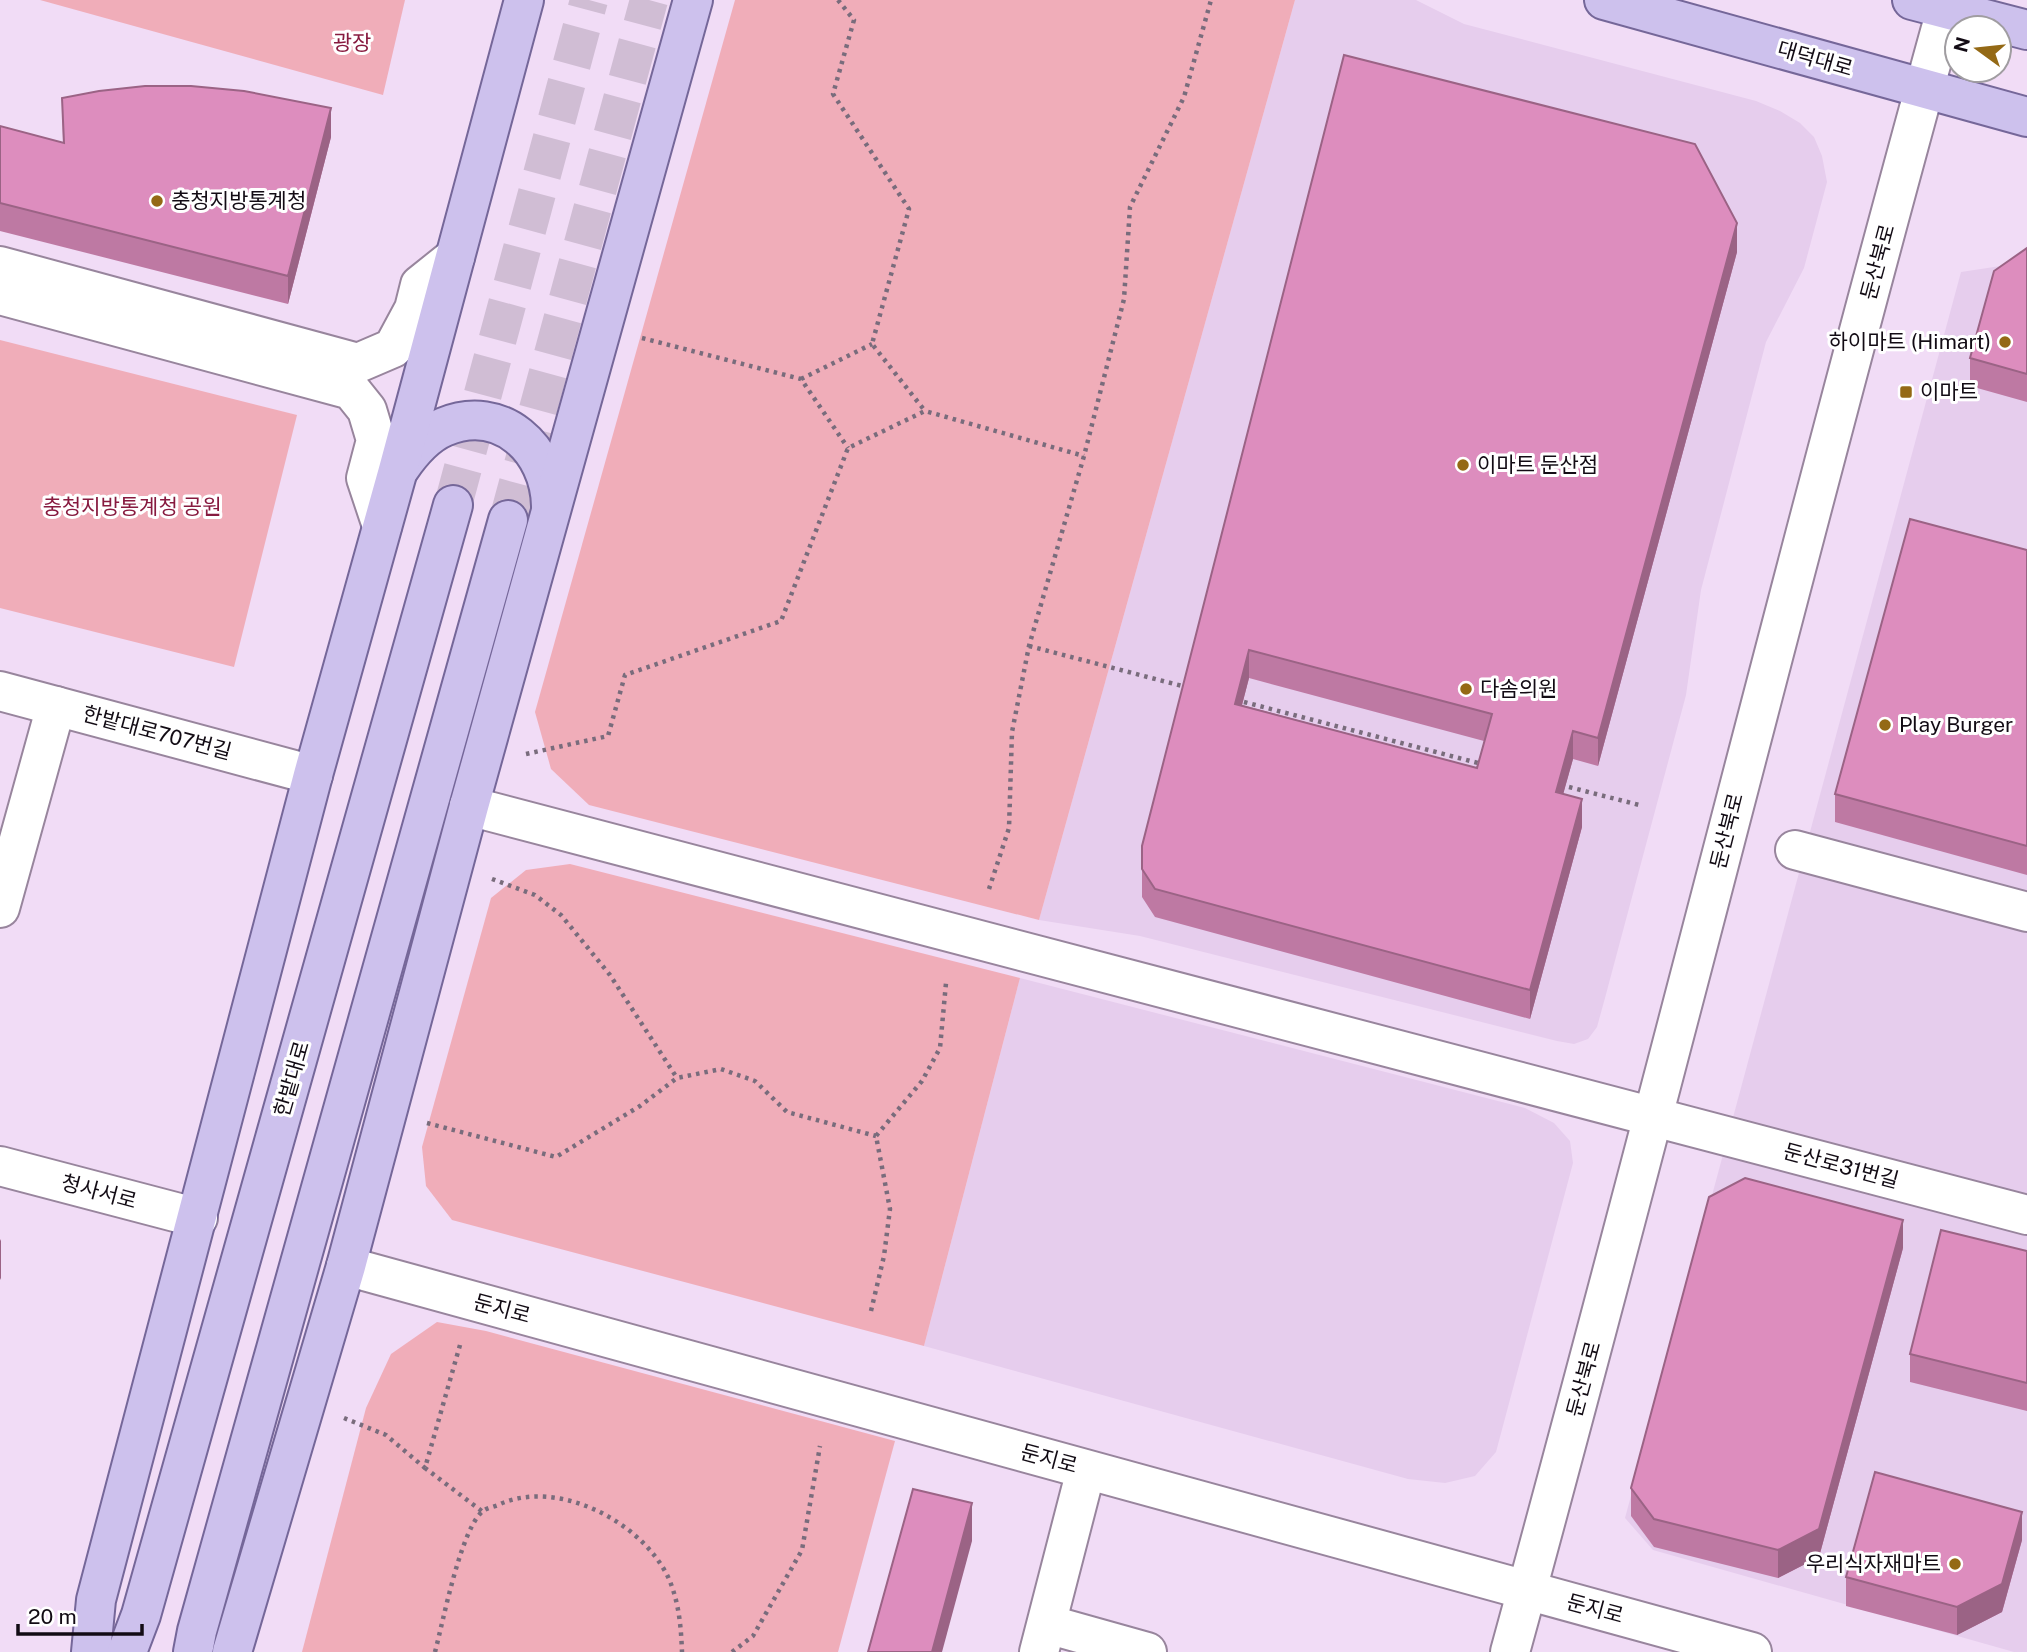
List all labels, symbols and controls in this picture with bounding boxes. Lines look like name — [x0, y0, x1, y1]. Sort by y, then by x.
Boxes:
north arrow — [1943, 14, 2013, 84]
park label: 광장 — [333, 30, 371, 55]
text: N — [1949, 35, 1974, 55]
street label: 대덕대로 — [1775, 36, 1856, 81]
place label: 충청지방통계청 — [171, 188, 306, 213]
marker: 충청지방통계청 — [149, 193, 165, 209]
street label: 둔산북로 — [1855, 221, 1900, 302]
place label: 하이마트 (Himart) — [1829, 329, 1991, 354]
marker: 하이마트 (Himart) — [1997, 334, 2013, 350]
place label: 이마트 — [1920, 379, 1978, 404]
marker: 이마트 — [1898, 384, 1914, 400]
place label: 이마트 둔산점 — [1477, 452, 1598, 477]
marker: 이마트 둔산점 — [1455, 457, 1471, 473]
park label: 충청지방통계청 공원 — [43, 494, 221, 519]
place label: 다솜의원 — [1480, 676, 1557, 701]
marker: 다솜의원 — [1458, 681, 1474, 697]
street label: 한밭대로707번길 — [80, 701, 234, 764]
place label: Play Burger — [1899, 712, 2013, 737]
marker: Play Burger — [1877, 717, 1893, 733]
street label: 둔산북로 — [1705, 790, 1748, 871]
street label: 한밭대로 — [269, 1038, 314, 1119]
street label: 둔산로31번길 — [1781, 1138, 1902, 1193]
street label: 청사서로 — [59, 1169, 140, 1214]
street label: 둔지로 — [471, 1289, 533, 1328]
street label: 둔산북로 — [1561, 1338, 1606, 1419]
street label: 둔지로 — [1018, 1439, 1080, 1478]
place label: 우리식자재마트 — [1806, 1551, 1941, 1576]
marker: 우리식자재마트 — [1947, 1556, 1963, 1572]
street label: 둔지로 — [1564, 1589, 1626, 1628]
scale bar — [18, 1592, 142, 1636]
text: 20 m — [28, 1604, 77, 1629]

